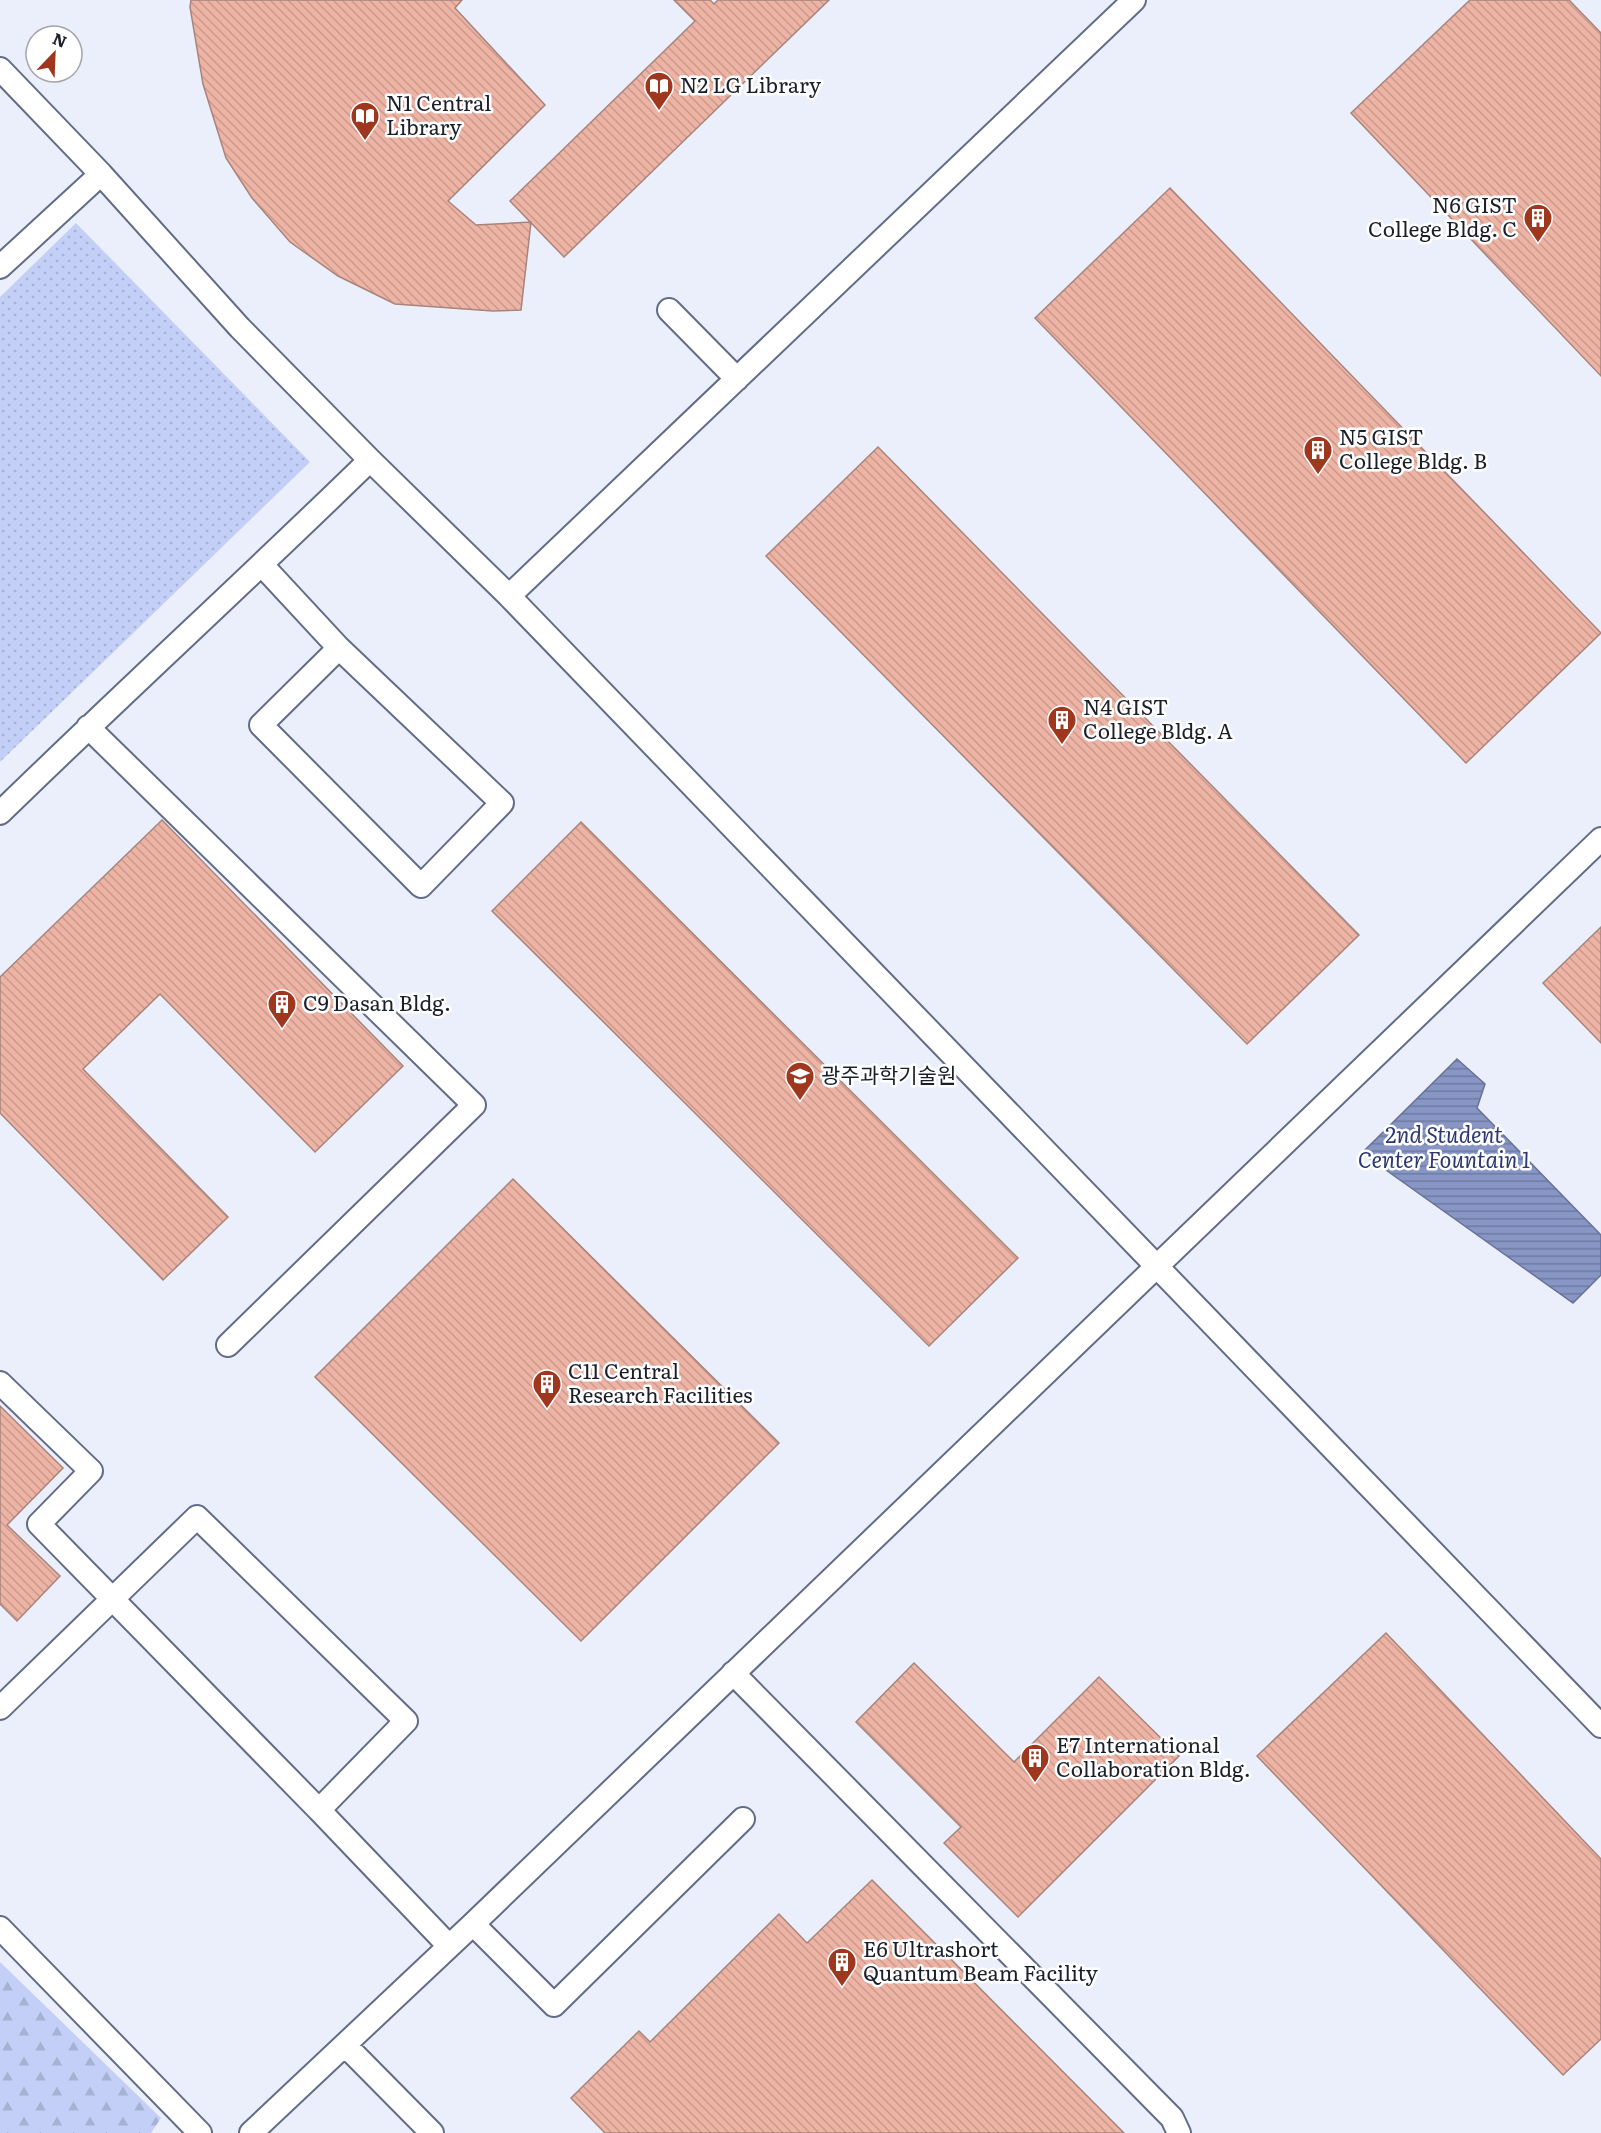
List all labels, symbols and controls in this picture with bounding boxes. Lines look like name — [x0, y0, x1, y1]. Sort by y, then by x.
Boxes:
north arrow — [24, 24, 84, 84]
text: N — [49, 26, 71, 53]
place label: N2 LG Library — [680, 68, 822, 99]
library icon: N2 LG Library — [643, 70, 675, 112]
place label: N1 Central Library — [386, 86, 491, 141]
library icon: N1 Central Library — [349, 100, 381, 142]
place label: N6 GIST College Bldg. C — [1368, 188, 1517, 243]
building icon: N6 GIST College Bldg. C — [1522, 202, 1554, 244]
place label: N5 GIST College Bldg. B — [1339, 420, 1487, 475]
building icon: N5 GIST College Bldg. B — [1302, 434, 1334, 476]
place label: N4 GIST College Bldg. A — [1083, 690, 1233, 745]
building icon: N4 GIST College Bldg. A — [1046, 704, 1078, 746]
place label: C9 Dasan Bldg. — [303, 986, 451, 1017]
building icon: C9 Dasan Bldg. — [266, 988, 298, 1030]
place label: 광주과학기술원 — [821, 1058, 956, 1089]
school or university icon: 광주과학기술원 — [784, 1060, 816, 1102]
water label: 2nd Student Center Fountain 1 — [1358, 1117, 1530, 1175]
place label: C11 Central Research Facilities — [568, 1354, 753, 1409]
building icon: C11 Central Research Facilities — [531, 1368, 563, 1410]
place label: E7 International Collaboration Bldg. — [1056, 1728, 1251, 1783]
building icon: E7 International Collaboration Bldg. — [1019, 1742, 1051, 1784]
place label: E6 Ultrashort Quantum Beam Facility — [863, 1932, 1099, 1987]
building icon: E6 Ultrashort Quantum Beam Facility — [826, 1946, 858, 1988]

